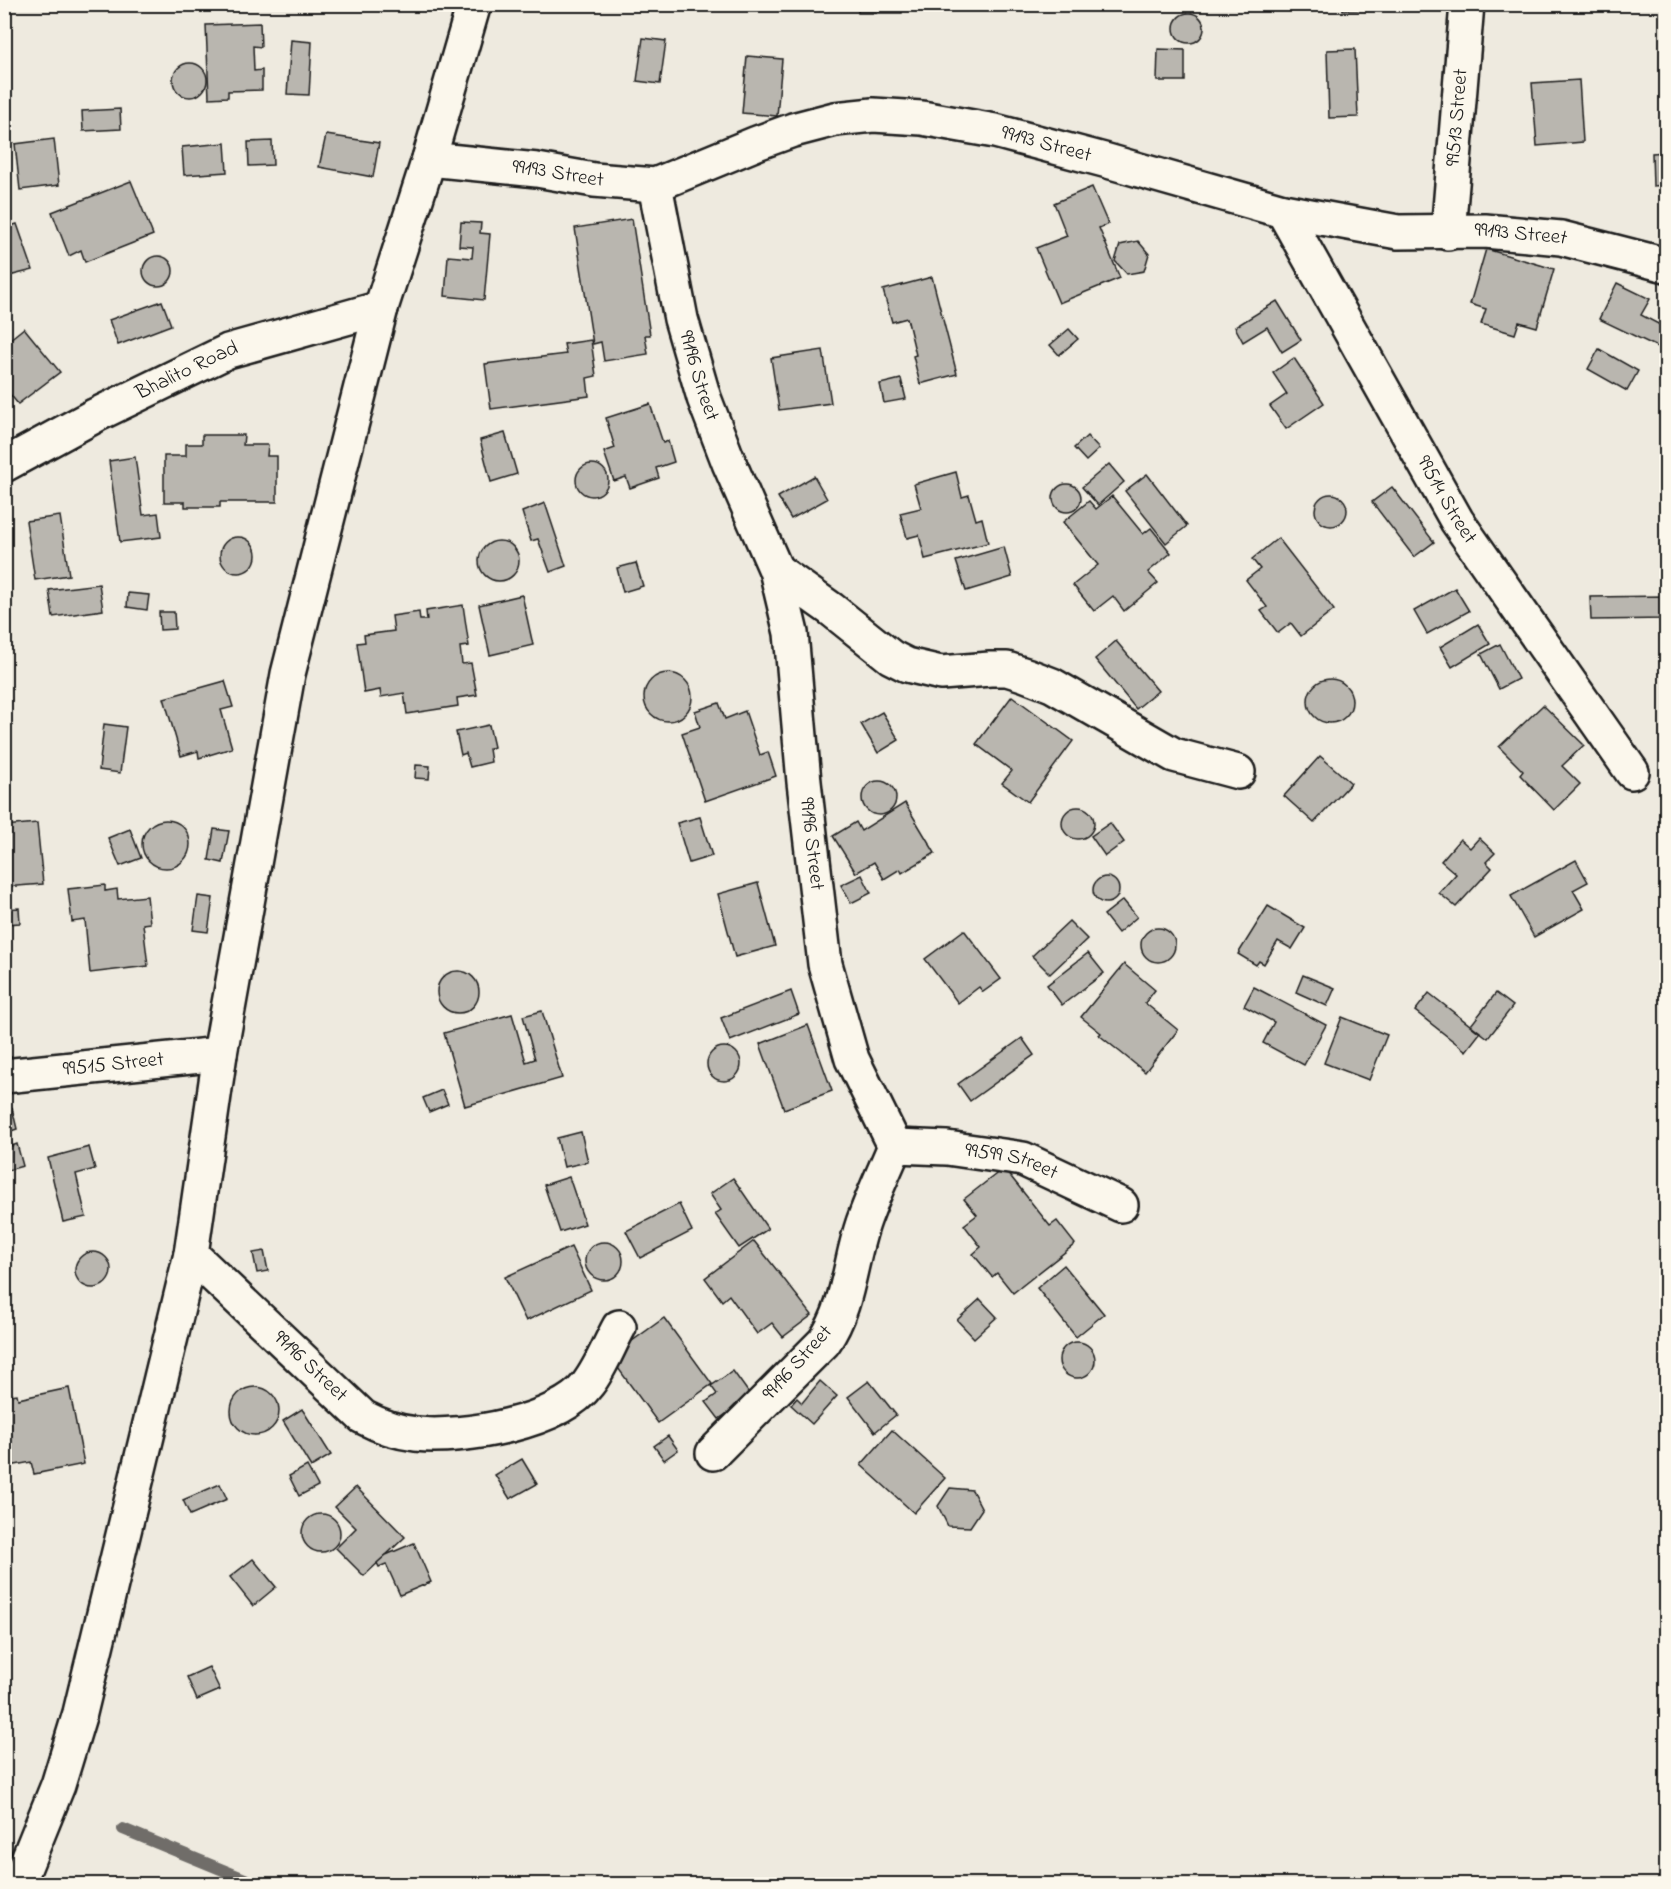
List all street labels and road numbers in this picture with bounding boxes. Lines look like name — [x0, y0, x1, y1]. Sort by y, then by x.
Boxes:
street label: 99513 Street — [1439, 67, 1477, 168]
street label: 99193 Street — [998, 118, 1095, 171]
street label: 99193 Street — [511, 153, 605, 196]
street label: 99193 Street — [1475, 216, 1571, 254]
street label: 99196 Street — [670, 327, 727, 426]
street label: Bhalito Road — [130, 334, 242, 409]
street label: 99514 Street — [1408, 450, 1484, 551]
street label: 99196 Street — [791, 796, 831, 892]
street label: 99515 Street — [61, 1045, 165, 1085]
street label: 99599 Street — [963, 1136, 1063, 1188]
street label: 99196 Street — [756, 1318, 840, 1408]
street label: 99196 Street — [266, 1324, 354, 1410]

